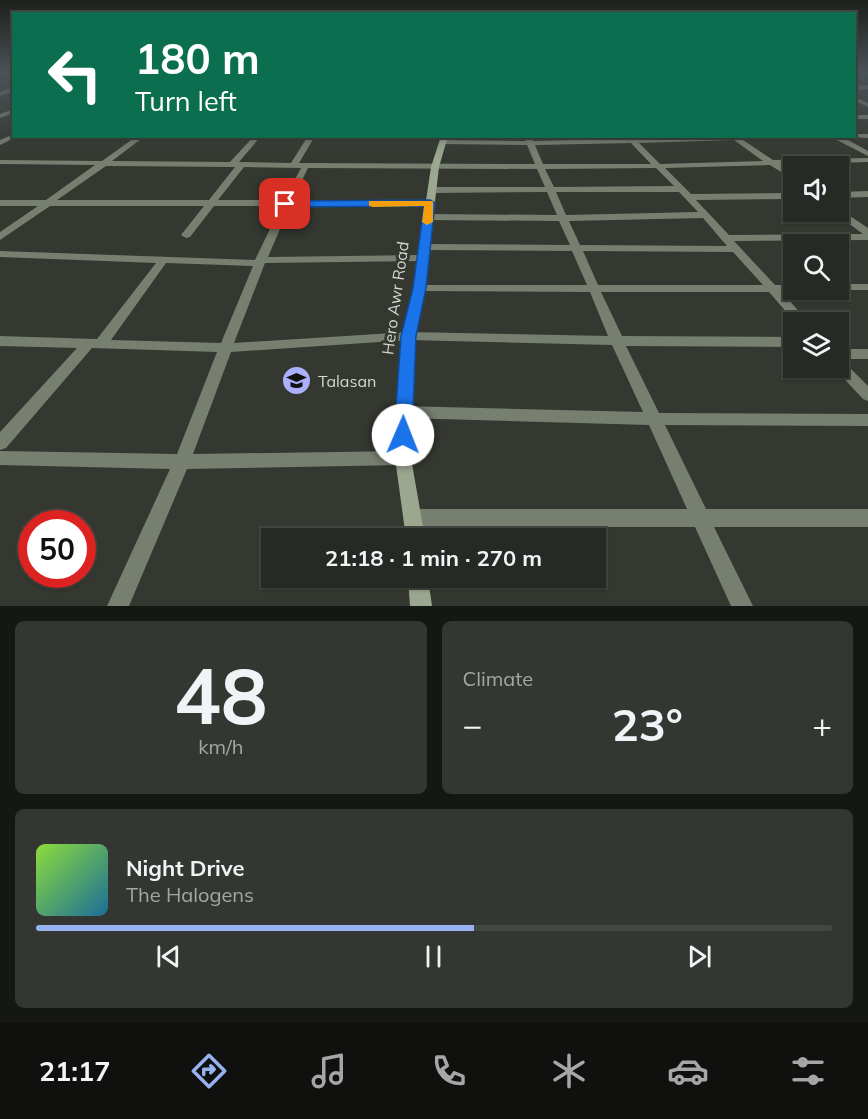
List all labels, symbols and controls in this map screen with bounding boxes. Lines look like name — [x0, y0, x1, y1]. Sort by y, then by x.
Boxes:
text: 180 m — [135, 32, 260, 85]
icon: left — [36, 36, 114, 114]
text: Turn left — [135, 84, 237, 118]
map controls — [783, 156, 849, 378]
button: sound — [783, 156, 849, 222]
pin — [259, 178, 310, 229]
icon: arrive — [268, 187, 301, 220]
button: search — [783, 234, 849, 300]
street label: Hero Awr Road — [377, 240, 413, 356]
button: layers — [783, 312, 849, 378]
school or university icon: Talasan — [281, 365, 313, 397]
place label: Talasan — [318, 371, 376, 391]
position arrow — [371, 403, 435, 467]
speed limit sign: 50 — [18, 510, 96, 588]
text: 21:18 · 1 min · 270 m — [325, 544, 542, 572]
text: 48 — [174, 646, 268, 744]
text: Climate — [463, 666, 533, 691]
text: 23° — [612, 696, 683, 752]
text: − — [463, 704, 482, 745]
text: + — [812, 704, 832, 745]
text: km/h — [198, 734, 243, 759]
text: Night Drive — [126, 854, 245, 882]
text: The Halogens — [126, 882, 254, 907]
icon: previous — [152, 940, 185, 973]
icon: pause — [417, 940, 450, 973]
icon: next — [683, 940, 716, 973]
icon: directions — [188, 1050, 230, 1092]
icon: music — [308, 1050, 350, 1092]
icon: phone — [428, 1050, 470, 1092]
icon: climate — [548, 1050, 590, 1092]
icon: car — [667, 1050, 709, 1092]
icon: filters — [787, 1050, 829, 1092]
text: 21:17 — [39, 1054, 110, 1088]

